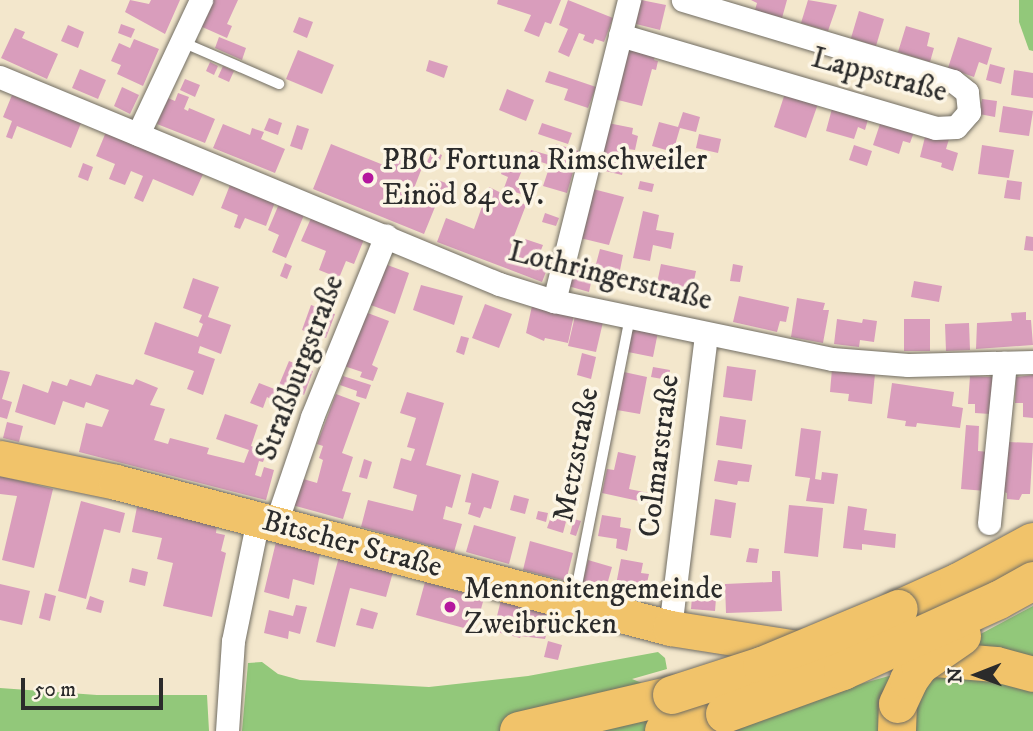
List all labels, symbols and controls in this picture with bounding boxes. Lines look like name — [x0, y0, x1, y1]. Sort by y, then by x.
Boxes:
street label: Lappstraße — [807, 41, 951, 111]
place label: PBC Fortuna Rimschweiler Einöd 84 e.V. — [382, 143, 707, 214]
marker: PBC Fortuna Rimschweiler Einöd 84 e.V. — [360, 170, 376, 186]
street label: Lothringerstraße — [505, 234, 715, 320]
street label: Straßburgstraße — [249, 270, 353, 466]
street label: Colmarstraße — [632, 372, 688, 540]
street label: Metzstraße — [546, 385, 608, 525]
street label: Bitscher Straße — [258, 504, 446, 586]
place label: Mennonitengemeinde Zweibrücken — [464, 572, 723, 642]
marker: Mennonitengemeinde Zweibrücken — [442, 599, 458, 615]
north arrow — [942, 640, 1012, 710]
scale bar — [24, 664, 166, 708]
text: N — [944, 667, 967, 683]
text: 50 m — [34, 677, 76, 703]

